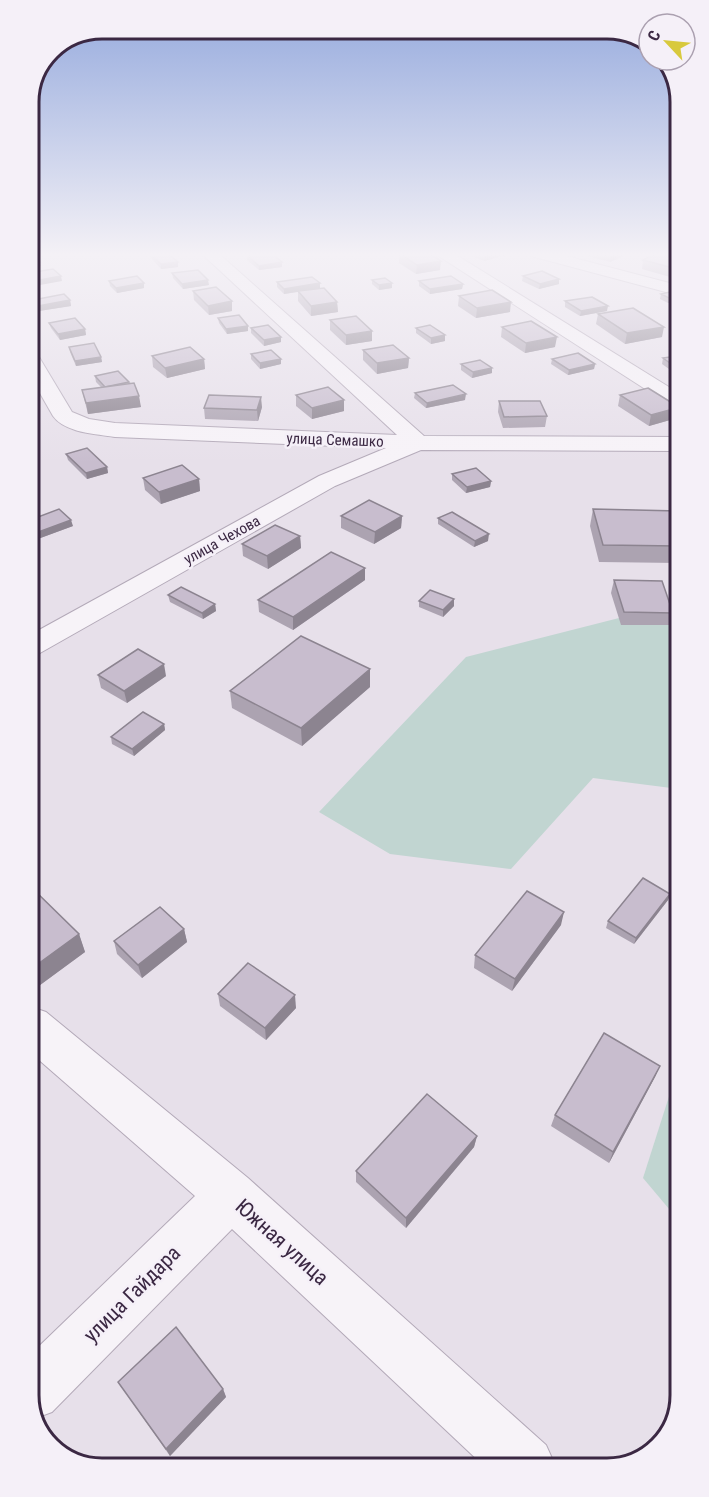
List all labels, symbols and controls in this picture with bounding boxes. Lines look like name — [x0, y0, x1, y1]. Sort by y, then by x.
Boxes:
north arrow — [637, 12, 697, 72]
text: С — [643, 27, 665, 44]
street label: улица Семашко — [286, 429, 384, 451]
street label: улица Чехова — [181, 512, 263, 568]
street label: Южная улица — [231, 1194, 333, 1290]
street label: улица Гайдара — [79, 1241, 185, 1347]

